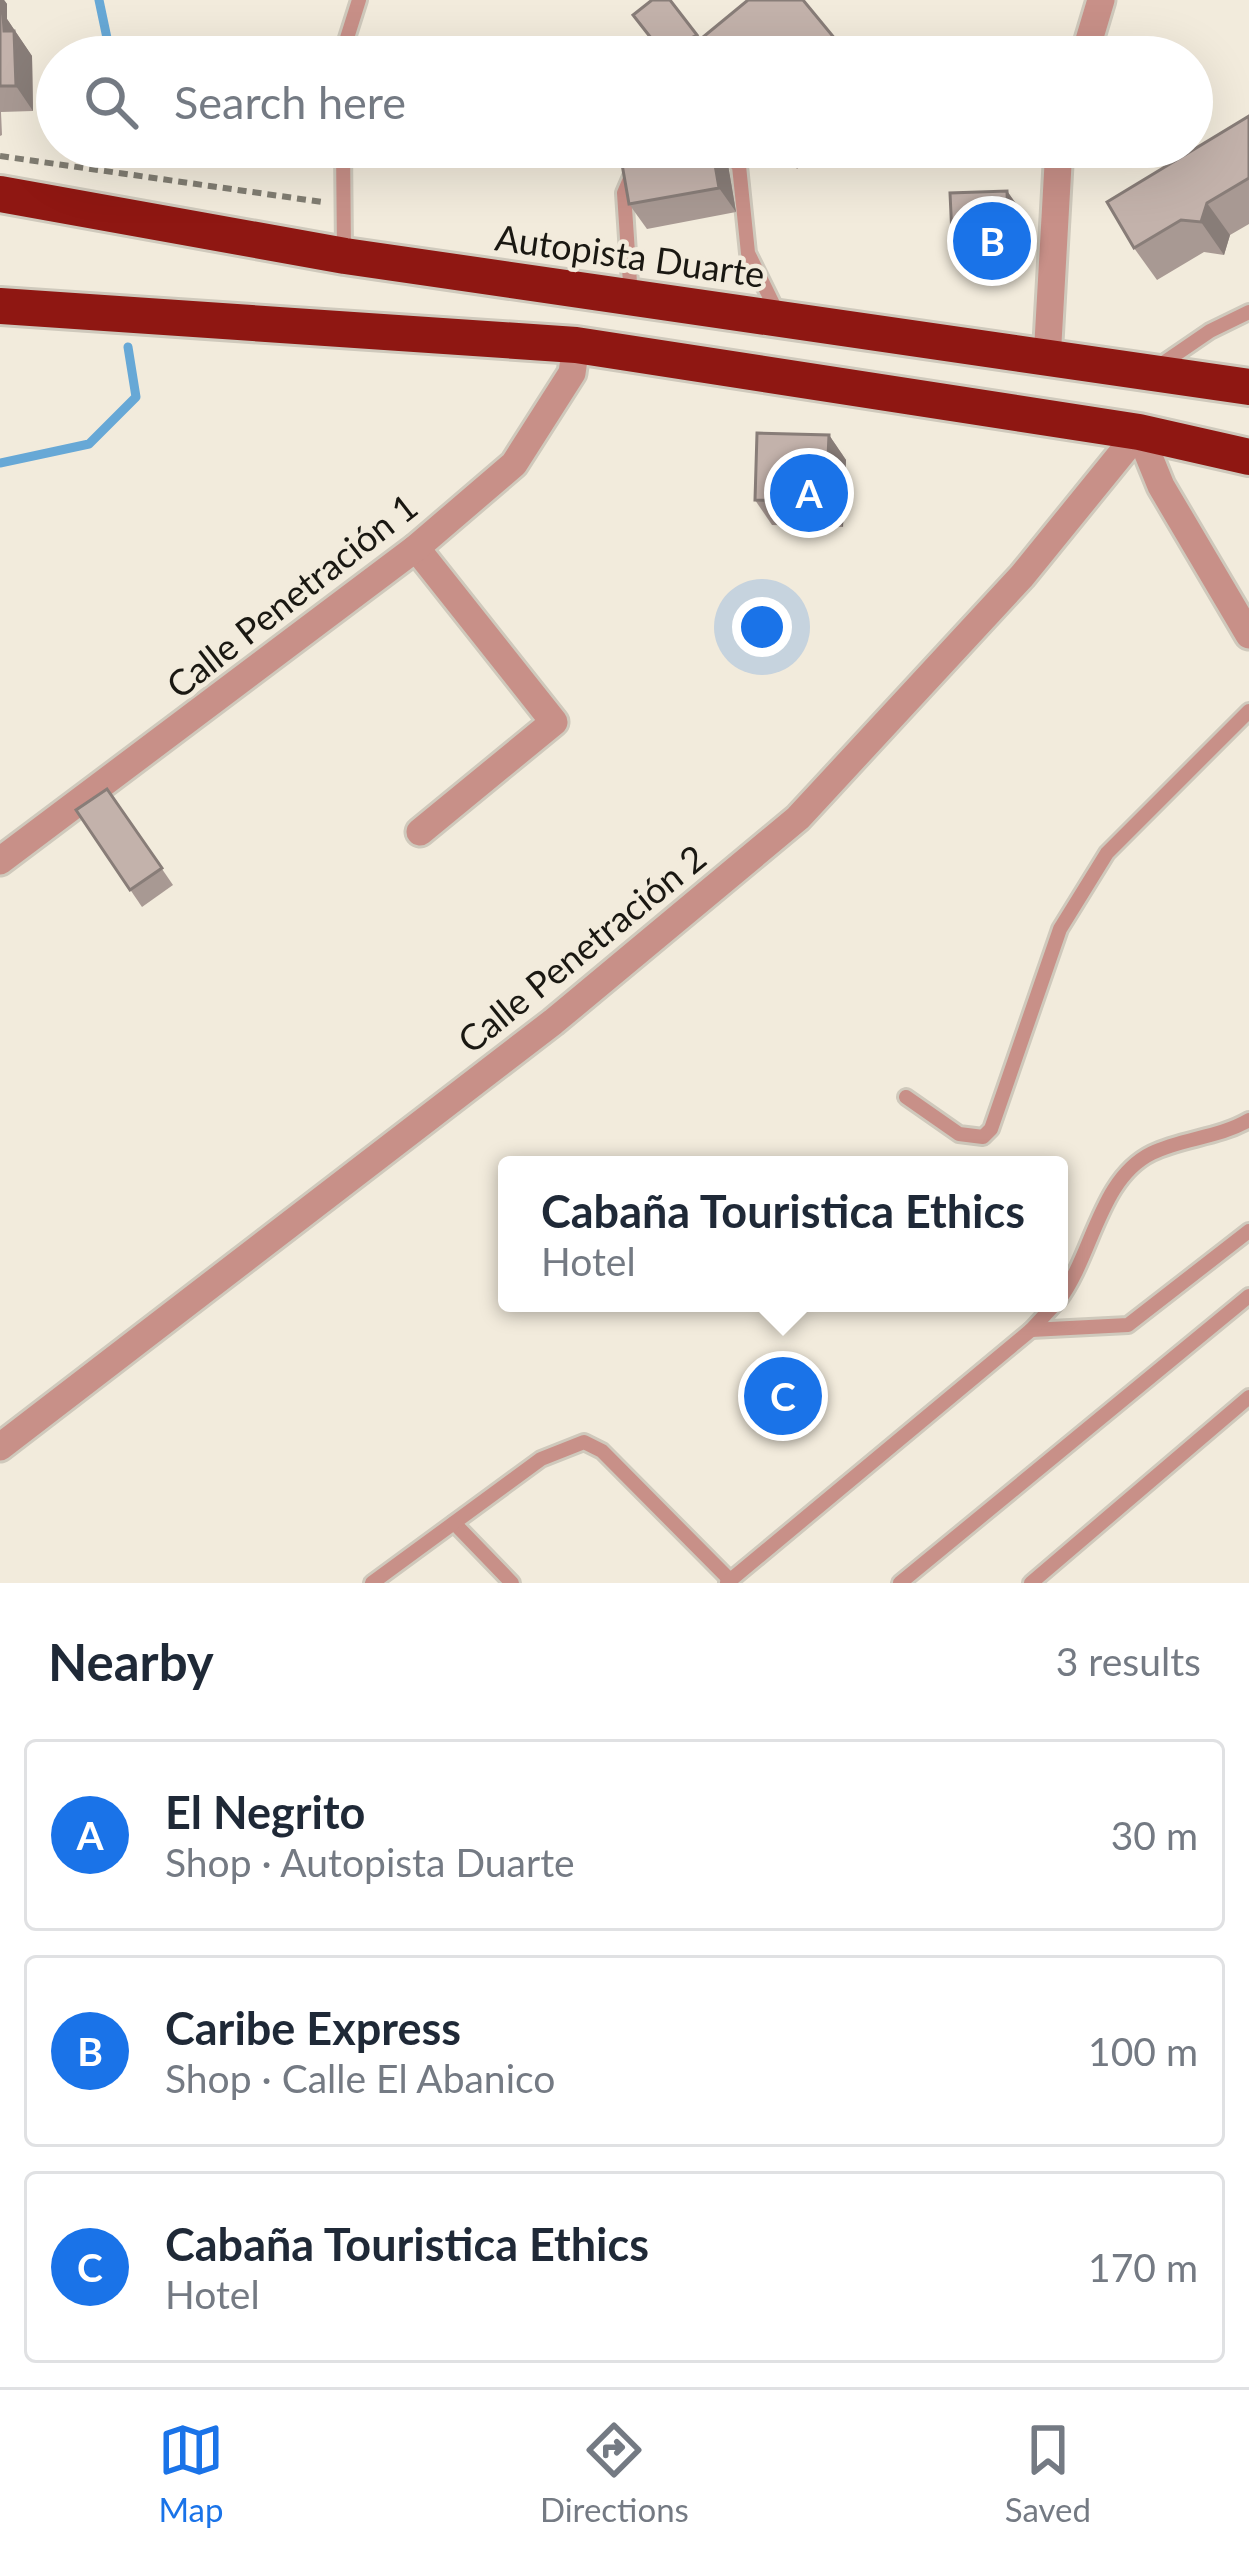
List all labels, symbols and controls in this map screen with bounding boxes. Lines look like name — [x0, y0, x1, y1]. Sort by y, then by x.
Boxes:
search box — [36, 36, 1213, 168]
icon: search — [78, 69, 144, 135]
text: Search here — [174, 75, 406, 129]
pin: B — [953, 196, 1031, 286]
street label: Autopista Duarte — [493, 214, 768, 296]
pin: A — [770, 448, 848, 538]
street label: Calle Penetración 1 — [157, 484, 425, 707]
your location — [732, 597, 792, 657]
street label: Calle Penetración 2 — [449, 835, 714, 1062]
popup — [498, 1156, 1068, 1312]
text: Cabaña Touristica Ethics — [541, 1184, 1025, 1238]
text: Hotel — [541, 1238, 636, 1284]
pin: C — [744, 1351, 822, 1441]
text: Nearby — [48, 1631, 214, 1692]
text: 3 results — [1056, 1638, 1201, 1684]
text: El Negrito — [165, 1785, 365, 1839]
text: A — [76, 1812, 104, 1858]
text: 30 m — [1111, 1812, 1198, 1858]
text: Shop · Autopista Duarte — [165, 1839, 575, 1885]
text: Caribe Express — [165, 2001, 461, 2055]
text: B — [77, 2028, 103, 2074]
text: 100 m — [1088, 2028, 1198, 2074]
text: Shop · Calle El Abanico — [165, 2055, 555, 2101]
text: Cabaña Touristica Ethics — [165, 2217, 649, 2271]
text: C — [77, 2244, 103, 2290]
text: 170 m — [1088, 2244, 1198, 2290]
text: Hotel — [165, 2271, 260, 2317]
tab: Map — [158, 2417, 224, 2529]
tab: Directions — [540, 2417, 689, 2529]
tab: Saved — [1005, 2417, 1091, 2529]

